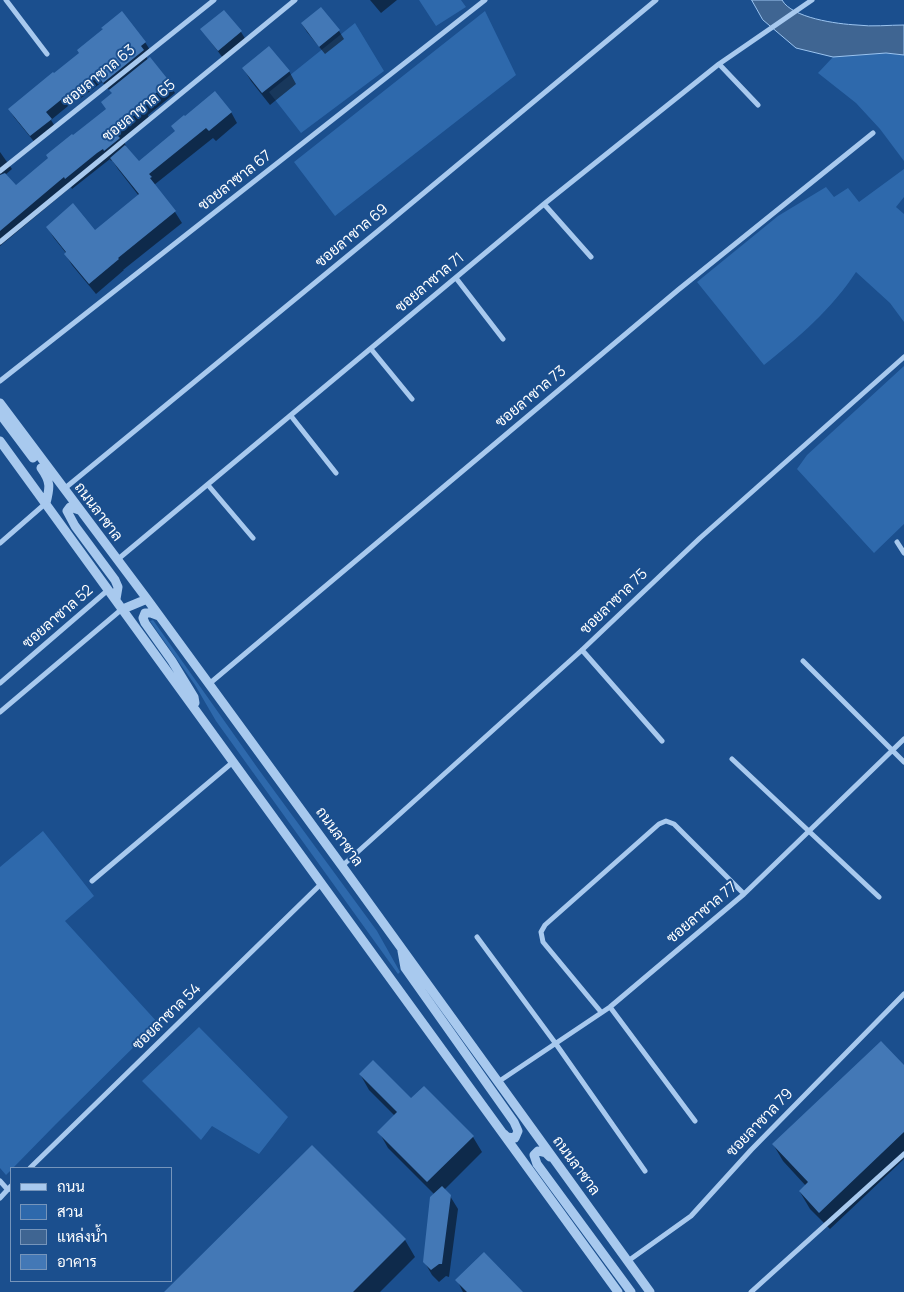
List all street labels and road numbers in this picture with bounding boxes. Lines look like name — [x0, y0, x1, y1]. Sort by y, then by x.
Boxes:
street label: ซอยลาซาล 63 — [59, 41, 139, 111]
street label: ซอยลาซาล 65 — [99, 76, 179, 146]
street label: ซอยลาซาล 67 — [195, 147, 275, 215]
street label: ซอยลาซาล 69 — [312, 200, 392, 272]
street label: ซอยลาซาล 71 — [392, 249, 468, 317]
street label: ซอยลาซาล 73 — [492, 362, 570, 432]
street label: ถนนลาซาล — [70, 479, 126, 545]
street label: ซอยลาซาล 75 — [576, 565, 652, 639]
street label: ซอยลาซาล 52 — [19, 581, 97, 653]
street label: ถนนลาซาล — [311, 804, 367, 870]
street label: ซอยลาซาล 77 — [663, 878, 741, 948]
street label: ซอยลาซาล 54 — [129, 980, 205, 1054]
street label: ซอยลาซาล 79 — [723, 1085, 797, 1161]
street label: ถนนลาซาล — [548, 1133, 604, 1199]

